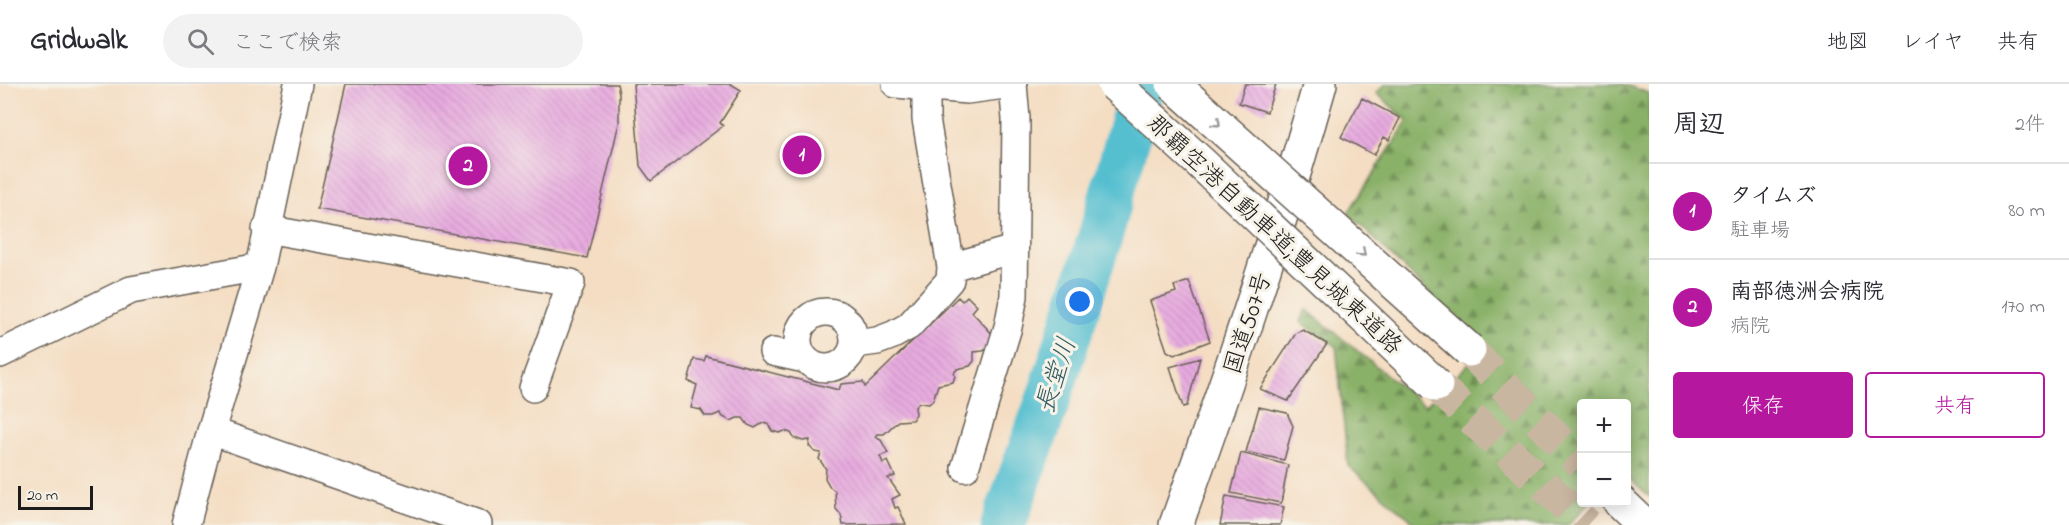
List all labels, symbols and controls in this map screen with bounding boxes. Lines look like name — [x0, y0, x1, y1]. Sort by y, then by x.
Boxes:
search box — [163, 14, 583, 68]
text: Gridwalk — [30, 21, 127, 62]
icon: search — [184, 25, 217, 58]
text: ここで検索 — [232, 28, 342, 60]
text: 地図 — [1827, 28, 1869, 58]
text: レイヤ — [1902, 28, 1964, 58]
text: 共有 — [1997, 28, 2039, 58]
street label: 那覇空港自動車道;豊見城東道路 — [1137, 107, 1409, 364]
text: 周辺 — [1673, 107, 1725, 145]
text: 2件 — [2015, 111, 2045, 140]
one-way arrow — [1210, 116, 1221, 127]
pin: 1 — [782, 132, 822, 178]
pin: 2 — [448, 144, 488, 188]
text: タイムズ — [1730, 181, 1816, 213]
text: 1 — [1689, 197, 1696, 226]
text: 80 m — [2008, 197, 2045, 226]
text: 駐車場 — [1730, 217, 1790, 246]
one-way arrow — [1355, 246, 1366, 257]
street label: 国道507号 — [1216, 268, 1282, 380]
text: 南部徳洲会病院 — [1730, 277, 1884, 309]
your location — [1065, 287, 1094, 316]
text: 2 — [1688, 293, 1697, 322]
text: 170 m — [2001, 293, 2045, 322]
text: 病院 — [1730, 313, 1770, 342]
water label: 長堂川 — [1028, 333, 1088, 419]
button: 保存 — [1673, 372, 1853, 438]
button: 共有 — [1865, 372, 2045, 438]
map controls — [1577, 399, 1631, 507]
button: + — [1577, 399, 1631, 453]
button: − — [1577, 453, 1631, 507]
scale bar — [18, 483, 93, 510]
text: 20 m — [27, 484, 58, 508]

